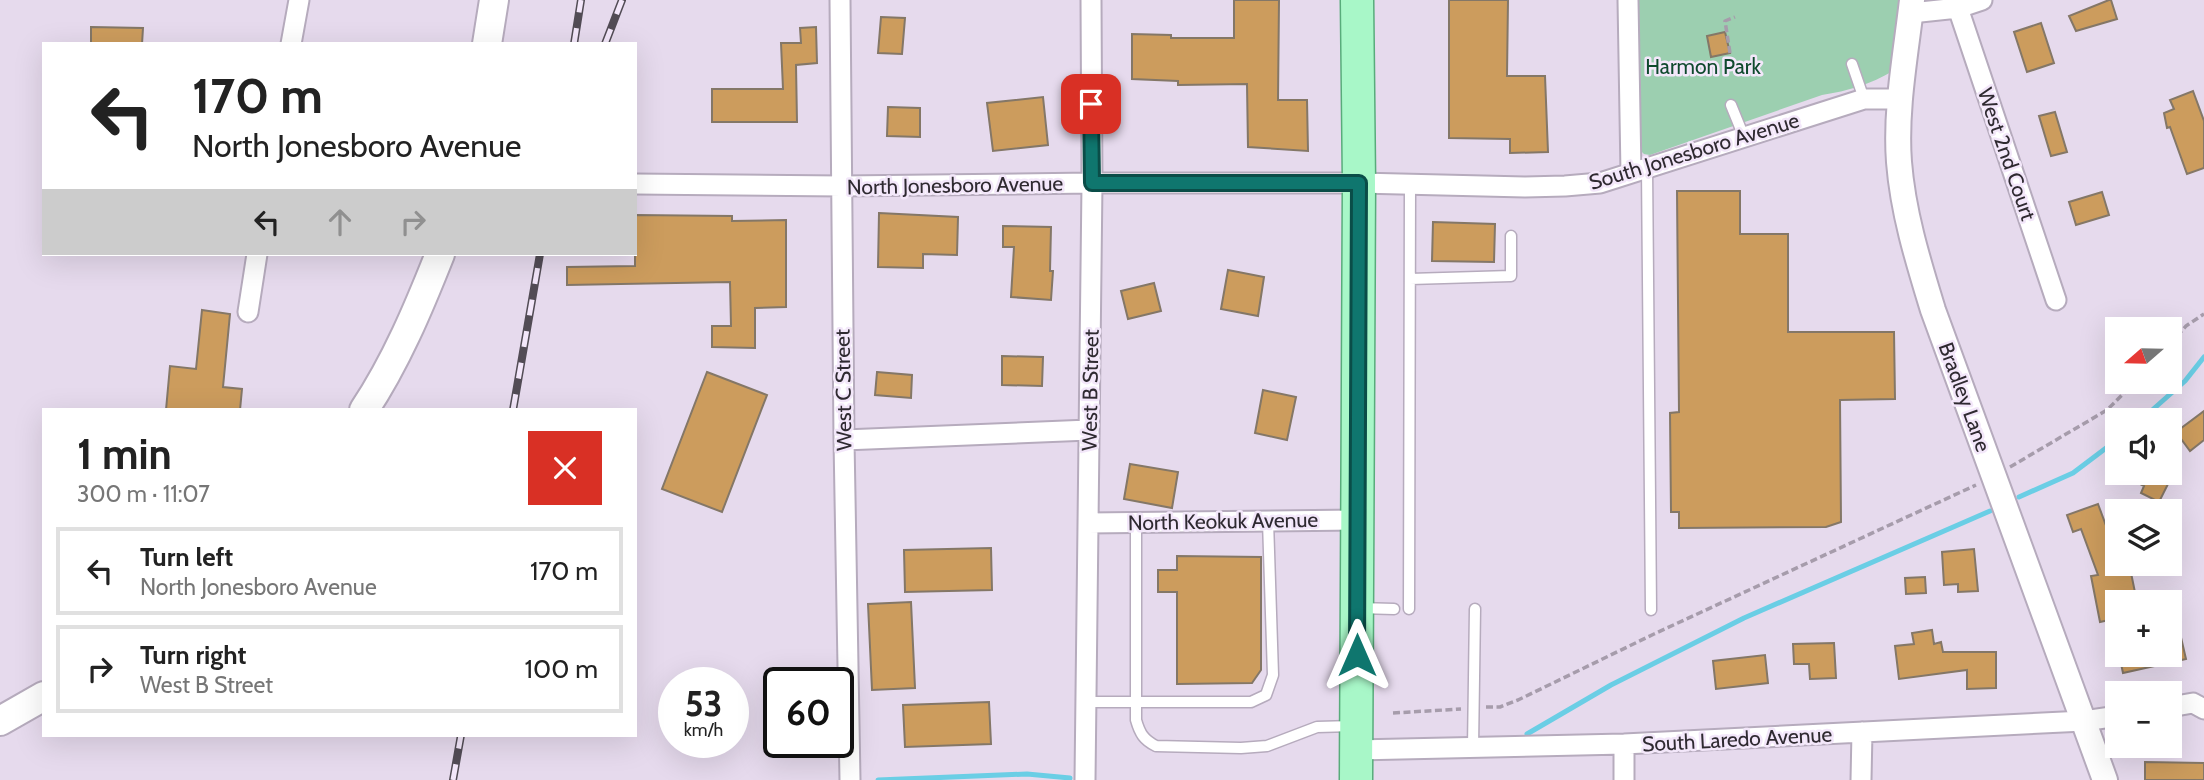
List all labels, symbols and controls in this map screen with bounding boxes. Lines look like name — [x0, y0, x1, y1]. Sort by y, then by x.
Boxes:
park label: Harmon Park — [1645, 54, 1761, 79]
text: 170 m — [192, 66, 323, 125]
icon: left — [77, 70, 168, 161]
pin — [1061, 74, 1121, 134]
icon: arrive — [1072, 85, 1110, 123]
street label: West 2nd Court — [1973, 85, 2041, 223]
street label: South Jonesboro Avenue — [1586, 107, 1802, 195]
text: North Jonesboro Avenue — [192, 126, 521, 165]
street label: North Jonesboro Avenue — [847, 171, 1063, 199]
icon: left — [248, 203, 286, 241]
icon: ahead — [321, 203, 359, 241]
icon: right — [394, 203, 432, 241]
north arrow — [2105, 317, 2182, 394]
map controls — [2105, 317, 2182, 758]
street label: West C Street — [829, 329, 857, 451]
street label: West B Street — [1076, 329, 1104, 451]
street label: Bradley Lane — [1934, 339, 1996, 455]
button: sound — [2105, 408, 2182, 485]
text: 1 min — [77, 428, 172, 480]
button: close — [528, 431, 602, 505]
text: 300 m · 11:07 — [77, 480, 210, 508]
button: layers — [2105, 499, 2182, 576]
street label: North Keokuk Avenue — [1128, 507, 1319, 535]
text: Turn left — [140, 541, 233, 573]
icon: left — [81, 552, 119, 590]
text: 170 m — [530, 555, 598, 587]
text: North Jonesboro Avenue — [140, 573, 377, 601]
button: + — [2105, 590, 2182, 667]
position arrow — [1320, 618, 1394, 692]
text: Turn right — [140, 639, 246, 671]
icon: right — [81, 650, 119, 688]
text: 100 m — [525, 653, 598, 685]
speed limit sign: 60 — [763, 667, 854, 758]
text: West B Street — [140, 671, 273, 699]
button: − — [2105, 681, 2182, 758]
text: 53 — [685, 682, 722, 725]
text: km/h — [684, 719, 723, 741]
street label: South Laredo Avenue — [1641, 722, 1833, 756]

